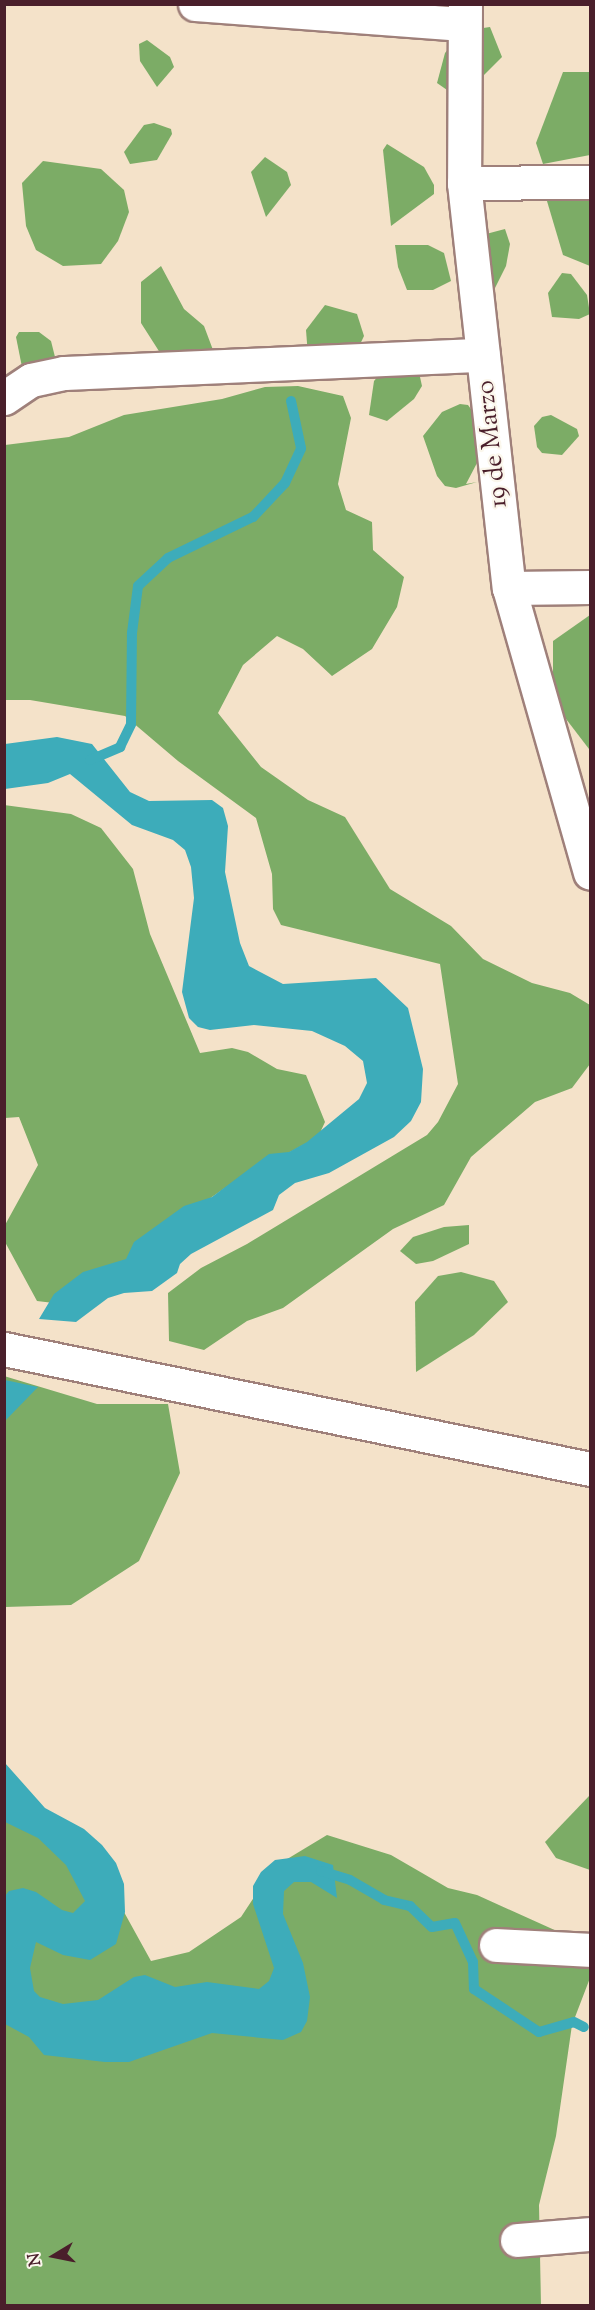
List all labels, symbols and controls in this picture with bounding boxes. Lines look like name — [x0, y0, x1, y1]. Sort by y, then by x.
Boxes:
street label: 19 de Marzo — [471, 379, 515, 509]
north arrow — [24, 2226, 84, 2286]
text: N — [23, 2251, 48, 2268]

